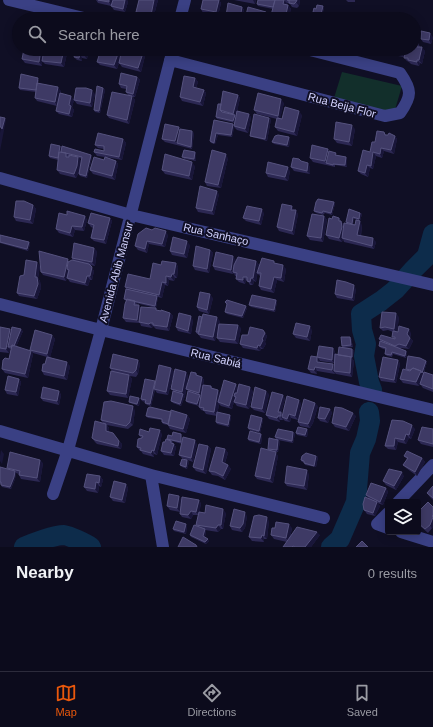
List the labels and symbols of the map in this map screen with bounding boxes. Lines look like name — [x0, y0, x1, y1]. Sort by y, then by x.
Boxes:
street label: Rua Beija Flor — [307, 90, 378, 120]
street label: Avenida Abib Mansur — [97, 220, 135, 324]
street label: Rua Sanhaço — [182, 221, 250, 247]
street label: Rua Sabiá — [190, 346, 243, 370]

